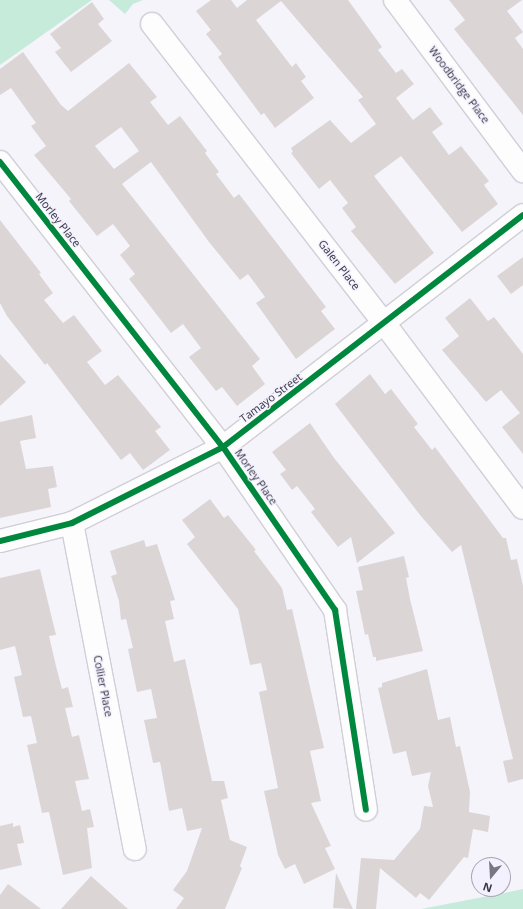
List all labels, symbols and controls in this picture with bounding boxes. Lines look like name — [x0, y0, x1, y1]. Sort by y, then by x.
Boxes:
street label: Woodbridge Place — [426, 44, 492, 126]
street label: Morley Place — [33, 190, 83, 250]
street label: Galen Place — [315, 237, 363, 293]
street label: Tamayo Street — [237, 370, 305, 426]
street label: Morley Place — [232, 446, 280, 508]
street label: Collier Place — [91, 654, 115, 718]
north arrow — [471, 857, 511, 897]
text: N — [481, 879, 494, 896]

